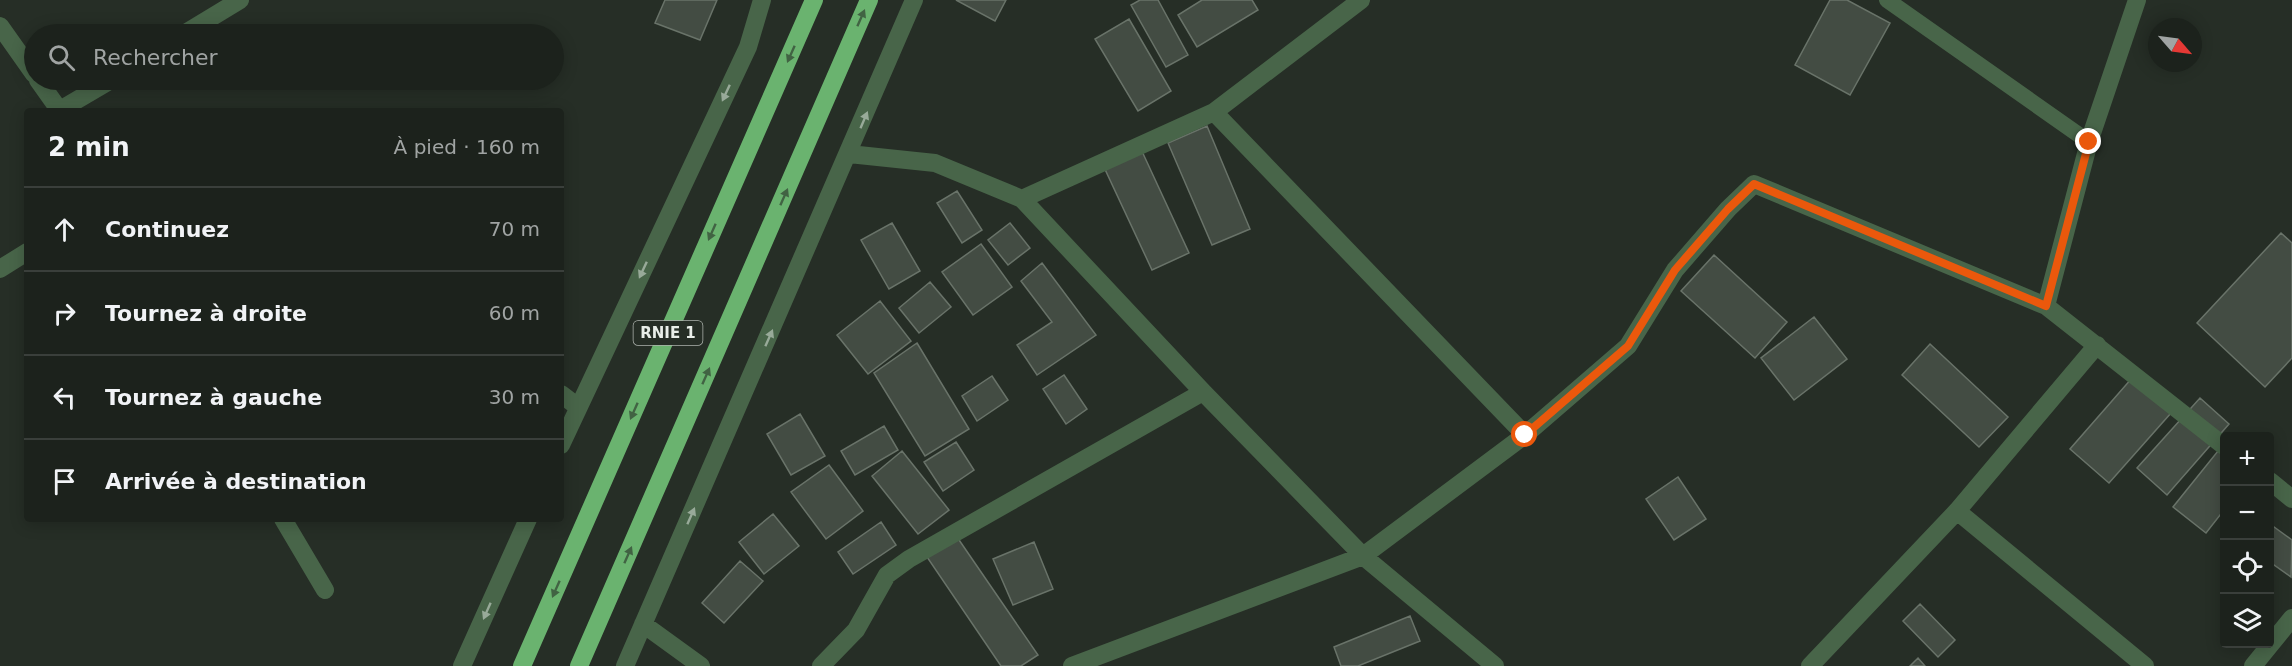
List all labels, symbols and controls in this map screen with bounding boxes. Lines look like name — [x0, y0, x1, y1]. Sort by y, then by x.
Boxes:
one-way arrow — [857, 10, 866, 27]
north arrow — [2148, 18, 2202, 72]
search box — [24, 24, 564, 90]
icon: search — [45, 41, 78, 74]
text: Rechercher — [93, 45, 218, 70]
one-way arrow — [786, 45, 795, 62]
one-way arrow — [721, 85, 730, 102]
one-way arrow — [859, 112, 868, 129]
route end — [2075, 128, 2101, 154]
text: 2 min — [48, 132, 130, 162]
text: À pied · 160 m — [394, 135, 540, 159]
one-way arrow — [779, 188, 789, 206]
icon: ahead — [48, 213, 81, 246]
text: Continuez — [105, 217, 229, 242]
text: 70 m — [489, 217, 540, 241]
one-way arrow — [708, 224, 717, 241]
one-way arrow — [638, 261, 647, 278]
icon: right — [48, 297, 81, 330]
text: Tournez à droite — [105, 301, 307, 326]
text: 60 m — [489, 301, 540, 325]
road number: RNIE 1 — [634, 321, 702, 345]
one-way arrow — [764, 328, 774, 346]
one-way arrow — [701, 366, 711, 384]
icon: left — [48, 381, 81, 414]
text: Tournez à gauche — [105, 385, 322, 410]
text: 30 m — [489, 385, 540, 409]
one-way arrow — [629, 402, 639, 420]
route start — [1511, 421, 1537, 447]
map controls — [2220, 432, 2274, 648]
button: + — [2220, 432, 2274, 486]
icon: arrive — [48, 465, 81, 498]
text: Arrivée à destination — [105, 469, 367, 494]
button: − — [2220, 486, 2274, 540]
one-way arrow — [686, 507, 696, 525]
button: locate — [2220, 540, 2274, 594]
one-way arrow — [623, 545, 633, 563]
one-way arrow — [551, 581, 561, 599]
button: layers — [2220, 594, 2274, 648]
one-way arrow — [482, 602, 492, 620]

